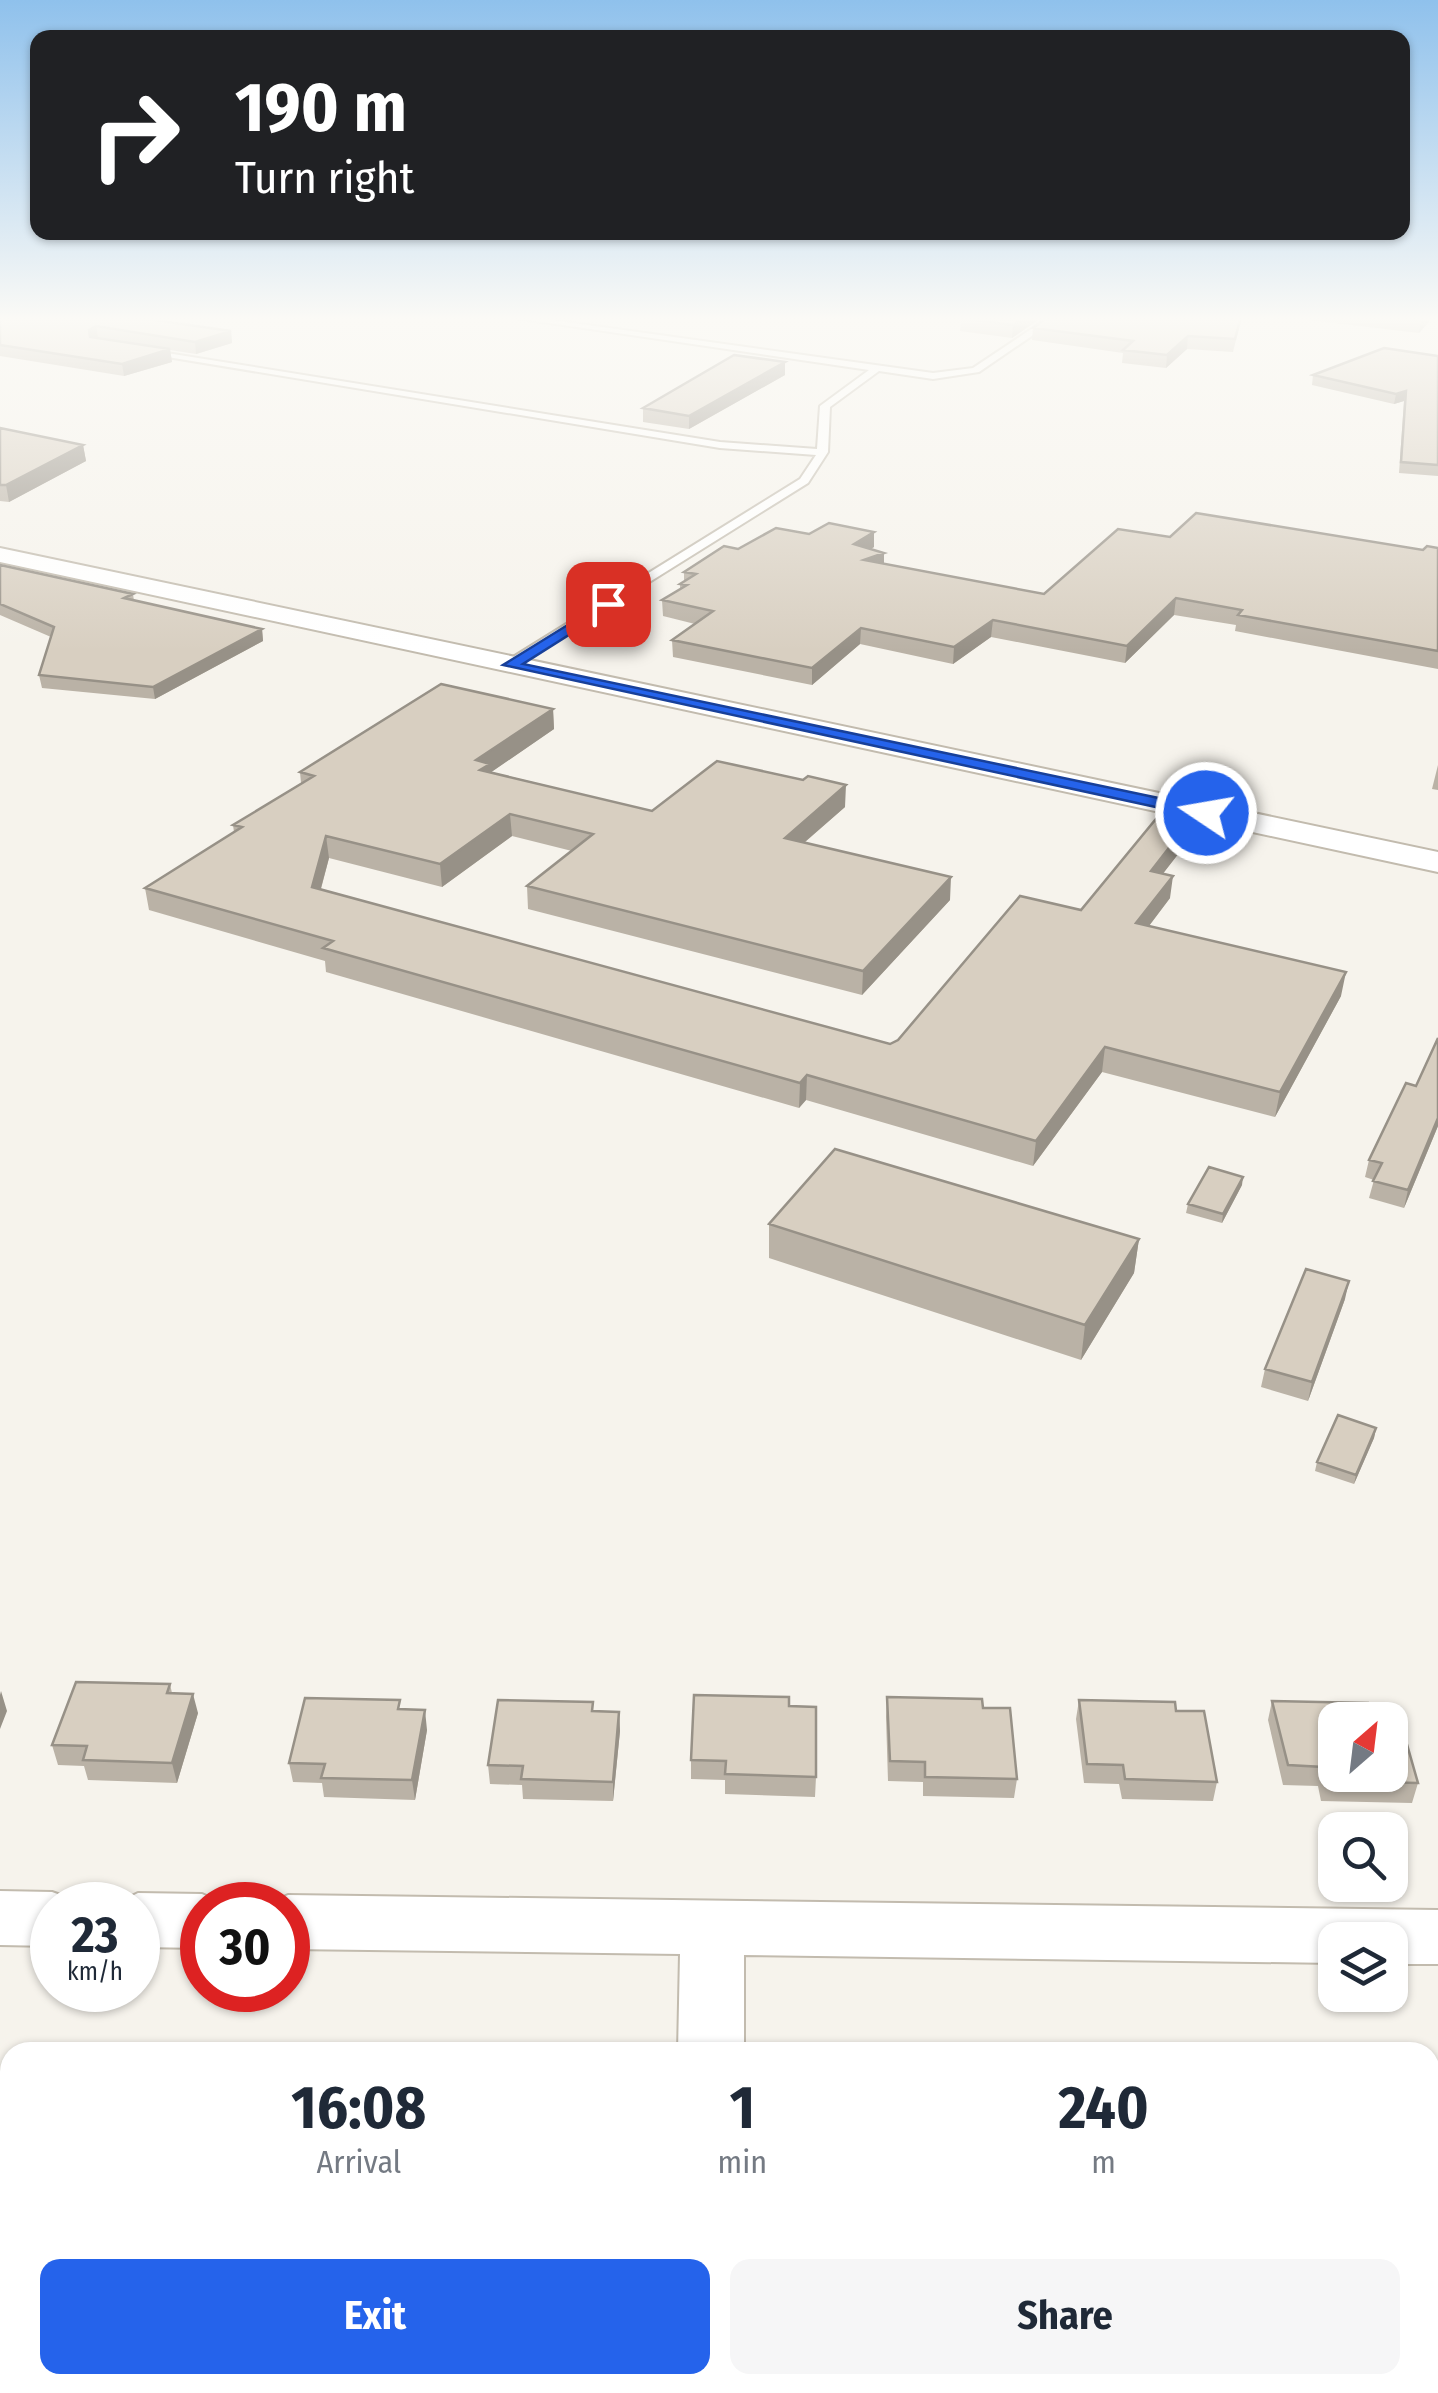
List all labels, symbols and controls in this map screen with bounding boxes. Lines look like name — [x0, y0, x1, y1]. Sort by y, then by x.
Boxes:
text: 190 m — [235, 66, 407, 150]
icon: right — [70, 70, 200, 200]
text: Turn right — [235, 151, 414, 205]
pin — [566, 562, 651, 647]
icon: arrive — [581, 577, 636, 632]
position arrow — [1154, 761, 1258, 865]
north arrow — [1318, 1702, 1408, 1792]
map controls — [1318, 1702, 1408, 2012]
button: search — [1318, 1812, 1408, 1902]
speed limit sign: 30 — [180, 1882, 310, 2012]
text: 23 — [72, 1905, 118, 1965]
button: layers — [1318, 1922, 1408, 2012]
text: km/h — [67, 1957, 123, 1987]
text: 16:08 — [291, 2072, 426, 2144]
text: 1 — [730, 2072, 755, 2144]
text: 240 — [1058, 2072, 1149, 2144]
text: Arrival — [316, 2143, 401, 2181]
text: min — [718, 2143, 767, 2181]
text: m — [1091, 2143, 1116, 2181]
button: Exit — [40, 2259, 710, 2374]
button: Share — [730, 2259, 1400, 2374]

